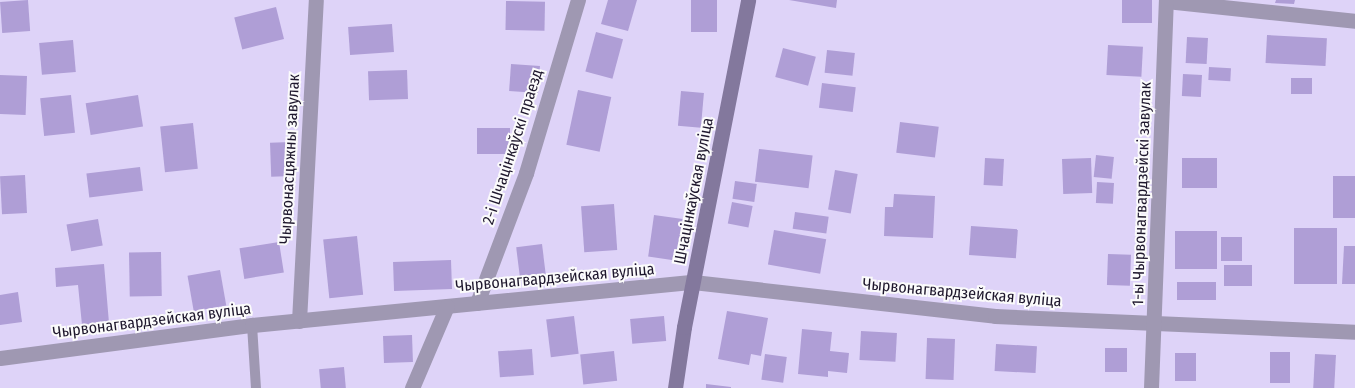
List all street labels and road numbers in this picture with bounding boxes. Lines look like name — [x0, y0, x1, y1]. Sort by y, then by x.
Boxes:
street label: 2-і Шчацінкаўскі праезд — [479, 67, 547, 227]
street label: Чырвонасцяжны завулак — [276, 73, 304, 245]
street label: 1-ы Чырвонагвардзейскі завулак — [1128, 82, 1156, 306]
street label: Шчацінкаўская вуліца — [670, 116, 718, 266]
street label: Чырвонагвардзейская вуліца — [455, 260, 655, 296]
street label: Чырвонагвардзейская вуліца — [862, 275, 1062, 311]
street label: Чырвонагвардзейская вуліца — [52, 299, 252, 343]

